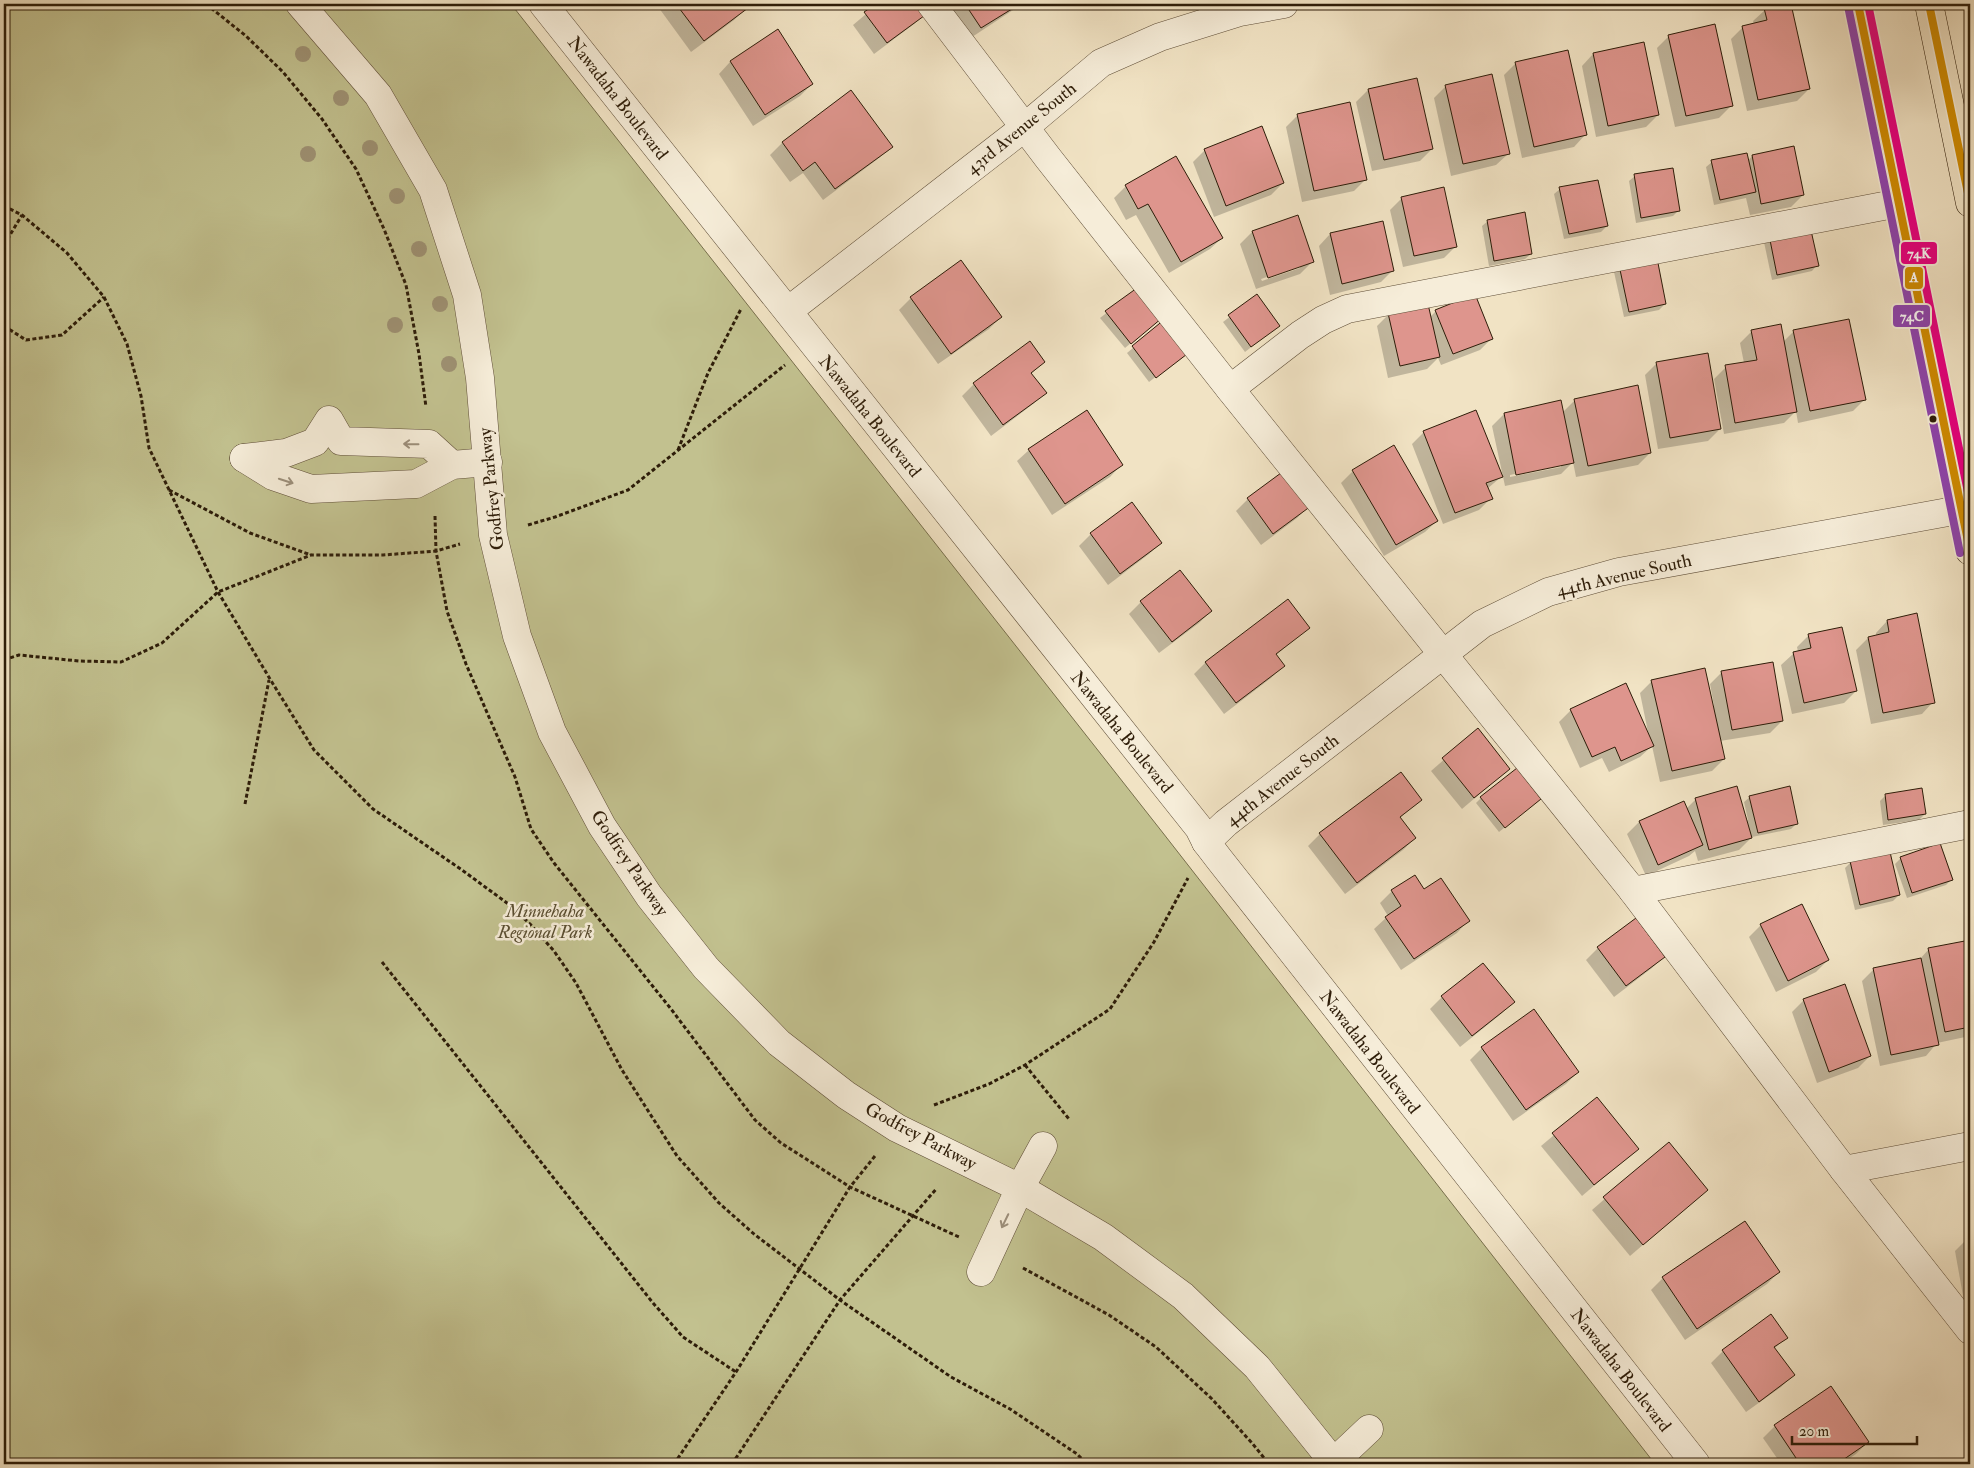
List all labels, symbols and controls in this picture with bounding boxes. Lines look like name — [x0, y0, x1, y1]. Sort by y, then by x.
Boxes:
street label: Nawadaha Boulevard — [562, 32, 673, 165]
street label: 43rd Avenue South — [962, 77, 1081, 180]
line badge: 74K — [1900, 241, 1938, 265]
text: 74K — [1907, 245, 1932, 262]
line badge: A — [1904, 266, 1924, 290]
text: A — [1909, 269, 1919, 286]
line badge: 74C — [1892, 304, 1931, 328]
text: 74C — [1900, 308, 1924, 325]
street label: Nawadaha Boulevard — [813, 351, 926, 482]
unlabelled marker — [1928, 414, 1938, 424]
street label: Godfrey Parkway — [474, 425, 509, 551]
one-way arrow — [404, 439, 420, 449]
one-way arrow — [278, 476, 294, 486]
street label: 44th Avenue South — [1554, 549, 1694, 602]
street label: Nawadaha Boulevard — [1065, 667, 1178, 798]
street label: 44th Avenue South — [1221, 729, 1344, 832]
street label: Godfrey Parkway — [586, 806, 674, 922]
park label: Minnehaha Regional Park — [497, 900, 592, 944]
street label: Nawadaha Boulevard — [1314, 986, 1425, 1119]
street label: Godfrey Parkway — [861, 1097, 981, 1176]
one-way arrow — [999, 1213, 1009, 1228]
street label: Nawadaha Boulevard — [1565, 1304, 1676, 1437]
scale bar — [1792, 1413, 1916, 1445]
text: 20 m — [1799, 1422, 1829, 1441]

